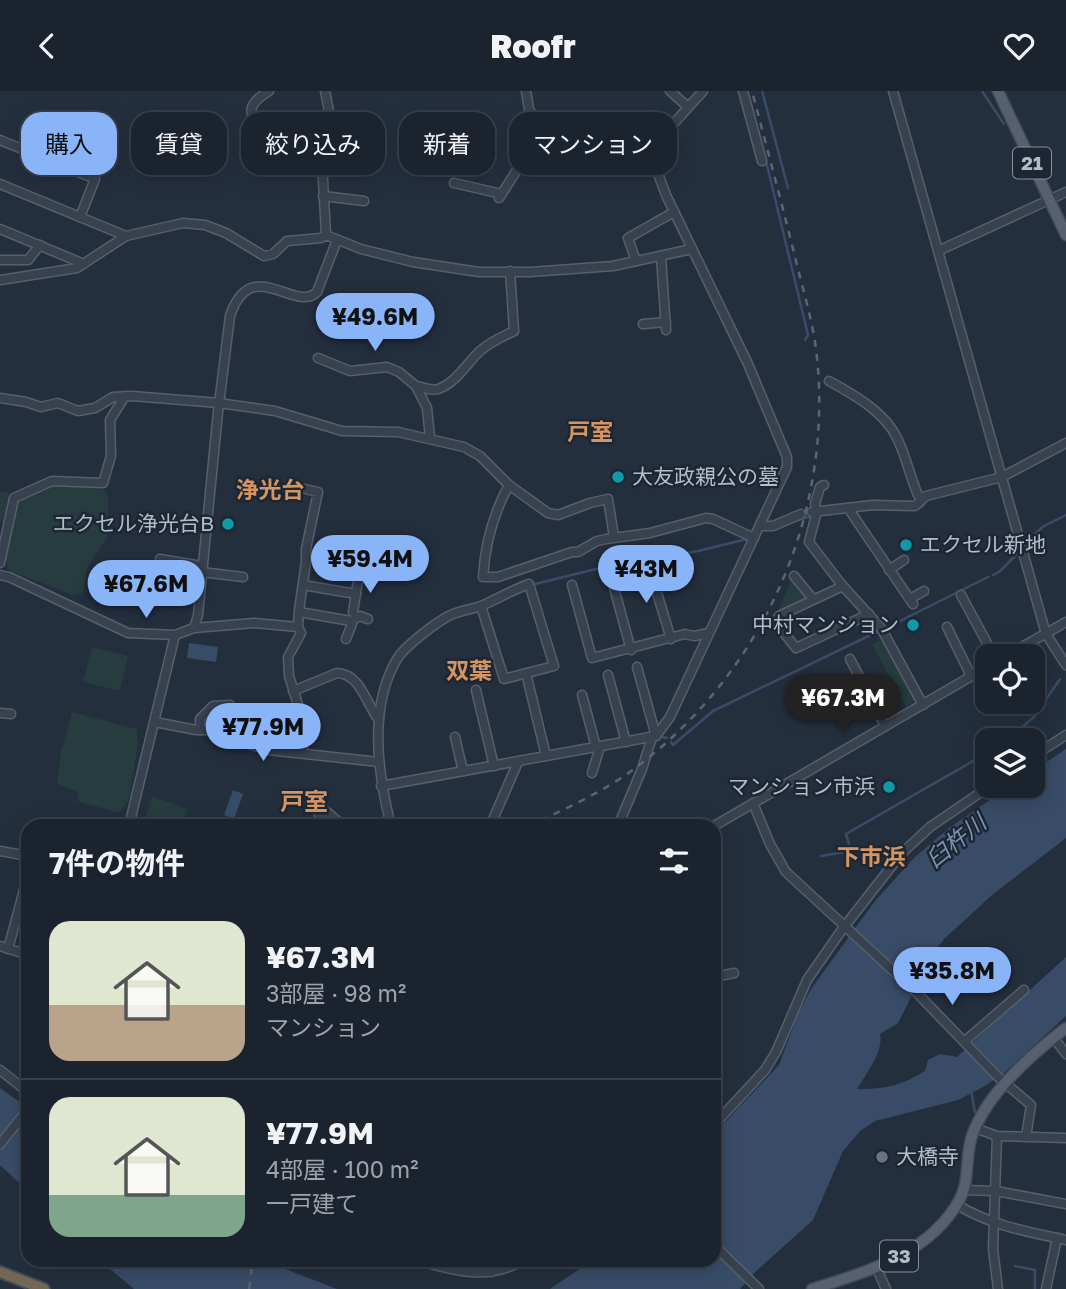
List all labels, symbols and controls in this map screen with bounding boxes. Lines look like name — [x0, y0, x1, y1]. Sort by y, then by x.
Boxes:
icon: back — [28, 27, 66, 65]
text: Roofr — [490, 27, 576, 65]
icon: heart — [1000, 27, 1038, 65]
chip: 購入 — [21, 112, 117, 175]
chip: 賃貸 — [131, 112, 227, 175]
chip: 絞り込み — [241, 112, 385, 175]
chip: 新着 — [399, 112, 495, 175]
chip: マンション — [509, 112, 677, 175]
road number: 21 — [1013, 148, 1051, 179]
pin: ¥49.6M — [318, 293, 432, 353]
text: ¥49.6M — [332, 302, 418, 330]
district label: 戸室 — [567, 417, 613, 445]
place label: 大友政親公の墓 — [632, 463, 779, 489]
marker: 大友政親公の墓 — [610, 469, 626, 485]
district label: 浄光台 — [236, 475, 305, 503]
place label: エクセル浄光台B — [53, 510, 214, 536]
marker: エクセル浄光台B — [220, 516, 236, 532]
place label: エクセル新地 — [920, 531, 1046, 557]
pin: ¥59.4M — [313, 535, 427, 595]
marker: エクセル新地 — [898, 537, 914, 553]
text: ¥59.4M — [327, 544, 413, 572]
pin: ¥43M — [605, 545, 687, 605]
text: ¥43M — [614, 554, 678, 582]
pin: ¥67.6M — [89, 561, 203, 620]
text: ¥67.6M — [104, 569, 188, 597]
place label: 中村マンション — [752, 611, 899, 637]
marker: 中村マンション — [905, 617, 921, 633]
map controls — [975, 644, 1045, 798]
button: locate — [975, 644, 1045, 714]
district label: 双葉 — [446, 656, 492, 684]
pin: ¥67.3M — [786, 675, 900, 734]
text: ¥67.3M — [801, 683, 885, 711]
pin: ¥77.9M — [206, 703, 320, 763]
text: ¥77.9M — [222, 712, 304, 740]
button: layers — [975, 728, 1045, 798]
place label: マンション市浜 — [728, 773, 875, 799]
marker: マンション市浜 — [881, 779, 897, 795]
district label: 戸室 — [280, 786, 328, 815]
water label: 臼杵川 — [920, 806, 993, 873]
icon: filters — [655, 842, 693, 880]
district label: 下市浜 — [837, 842, 906, 870]
text: 7件の物件 — [49, 845, 185, 881]
text: ¥67.3M — [266, 939, 376, 975]
pin: ¥35.8M — [895, 947, 1009, 1007]
icon: home — [105, 949, 189, 1033]
text: ¥35.8M — [909, 956, 995, 984]
text: 3部屋 · 98 m² — [266, 979, 406, 1007]
text: マンション — [266, 1013, 381, 1041]
text: ¥77.9M — [266, 1115, 374, 1151]
icon: home — [105, 1125, 189, 1209]
place label: 大橋寺 — [896, 1143, 959, 1169]
marker: 大橋寺 — [874, 1149, 890, 1165]
text: 4部屋 · 100 m² — [266, 1155, 419, 1183]
text: 一戸建て — [266, 1189, 358, 1217]
road number: 33 — [880, 1240, 918, 1271]

